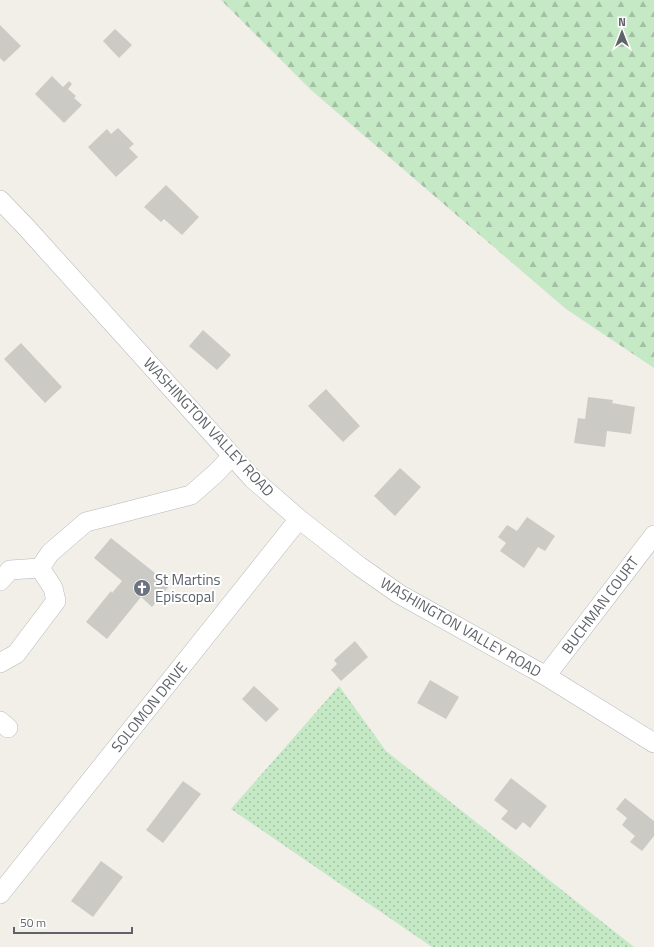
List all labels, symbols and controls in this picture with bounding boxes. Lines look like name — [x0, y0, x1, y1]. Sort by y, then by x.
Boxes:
north arrow — [602, 12, 642, 52]
text: N — [618, 14, 626, 30]
street label: WASHINGTON VALLEY ROAD — [138, 352, 280, 502]
street label: BUCHMAN COURT — [556, 551, 644, 659]
place label: St Martins Episcopal — [155, 568, 220, 608]
street label: WASHINGTON VALLEY ROAD — [376, 571, 546, 683]
church icon: St Martins Episcopal — [132, 578, 152, 598]
street label: SOLOMON DRIVE — [105, 657, 193, 757]
scale bar — [14, 909, 132, 935]
text: 50 m — [20, 913, 46, 932]

